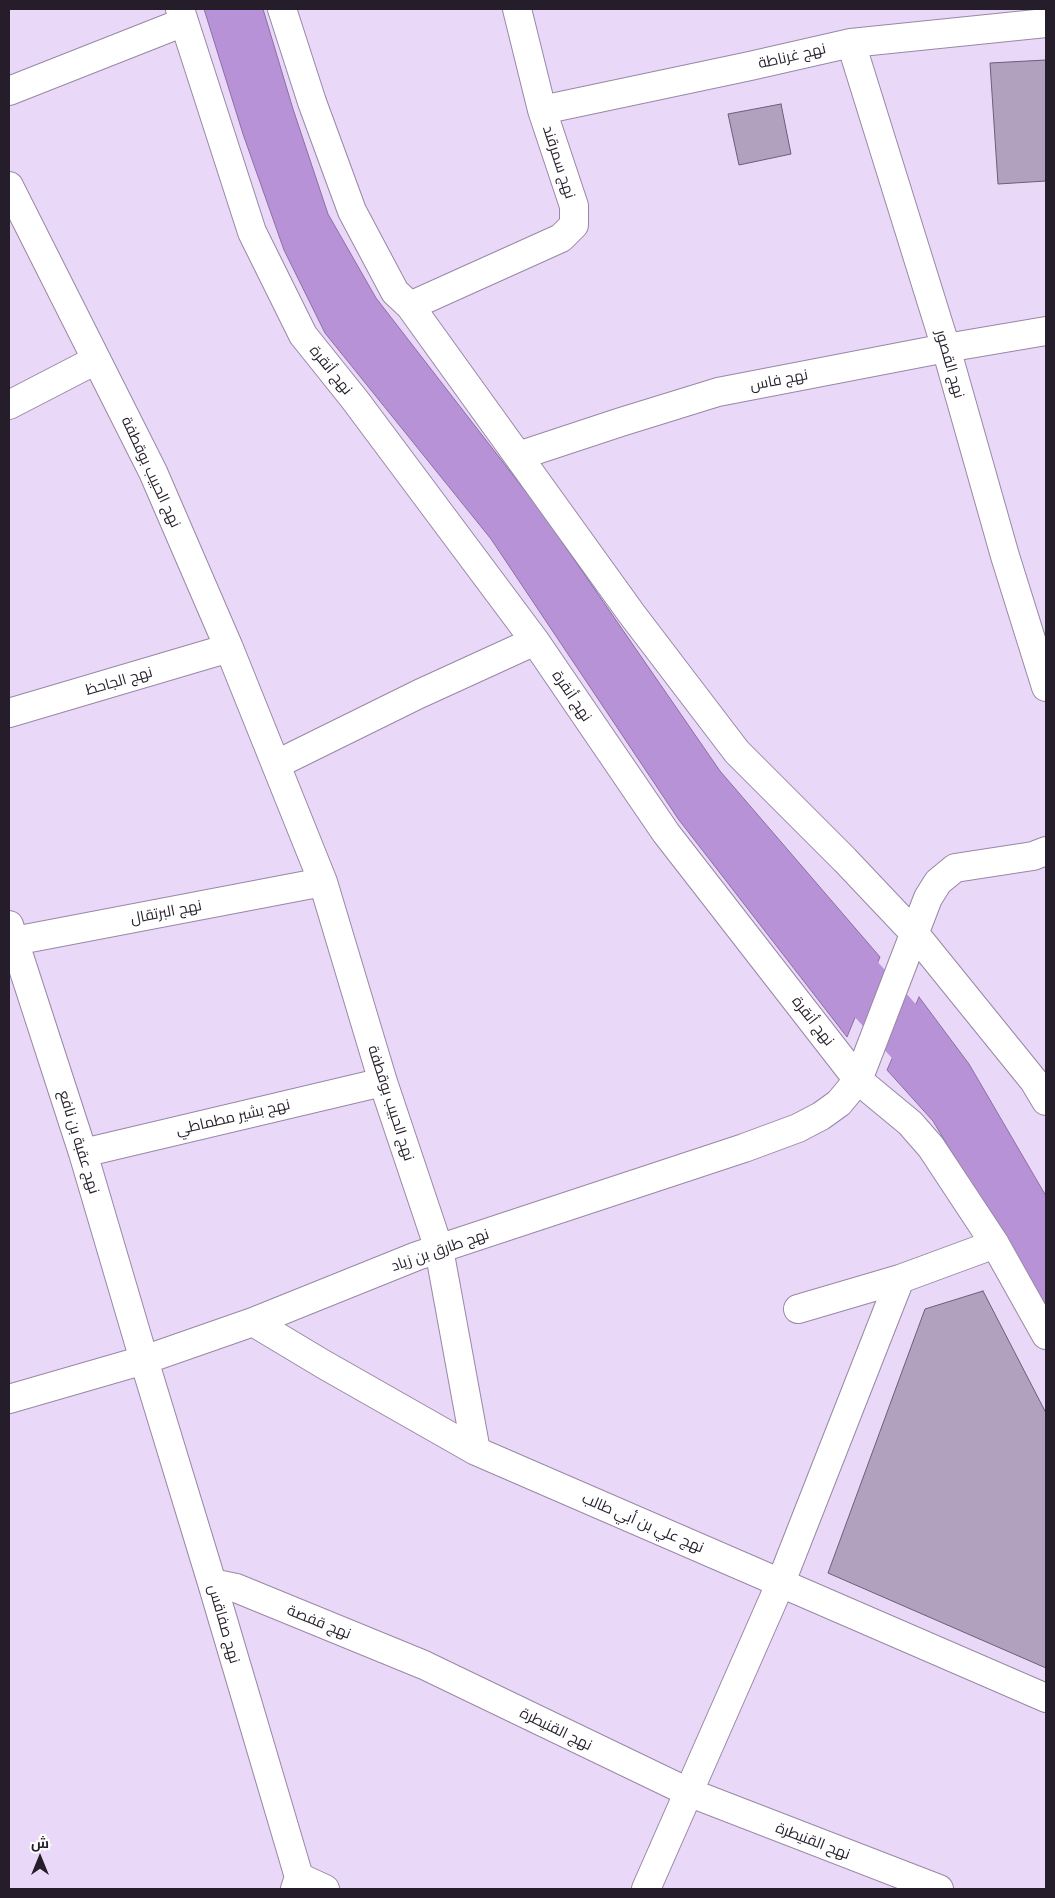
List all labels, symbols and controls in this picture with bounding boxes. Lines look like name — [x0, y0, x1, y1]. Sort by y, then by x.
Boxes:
street label: نهج غرناطة — [757, 40, 827, 72]
street label: نهج سمرقند — [539, 123, 579, 201]
street label: نهج القصور — [932, 328, 968, 400]
street label: نهج أنقرة — [306, 342, 356, 398]
street label: نهج فاس — [748, 366, 810, 394]
street label: نهج الحبيب بوقطفة — [117, 414, 185, 530]
street label: نهج الجاحظ — [83, 663, 155, 699]
street label: نهج أنقرة — [548, 667, 596, 725]
street label: نهج البرتقال — [129, 896, 203, 928]
street label: نهج أنقرة — [788, 993, 838, 1049]
street label: نهج الحبيب بوقطفة — [364, 1043, 418, 1163]
street label: نهج عقبة بن نافع — [55, 1088, 103, 1196]
street label: نهج بشير مطماطي — [174, 1095, 292, 1139]
street label: نهج طارق بن زياد — [389, 1225, 491, 1275]
street label: نهج علي بن أبي طالب — [579, 1489, 707, 1557]
street label: نهج صفاقس — [204, 1582, 244, 1666]
street label: نهج قفصة — [284, 1601, 354, 1643]
street label: نهج القنيطرة — [517, 1704, 595, 1754]
street label: نهح القنيطرة — [773, 1819, 853, 1863]
north arrow — [15, 1833, 65, 1883]
text: ش — [31, 1834, 49, 1851]

